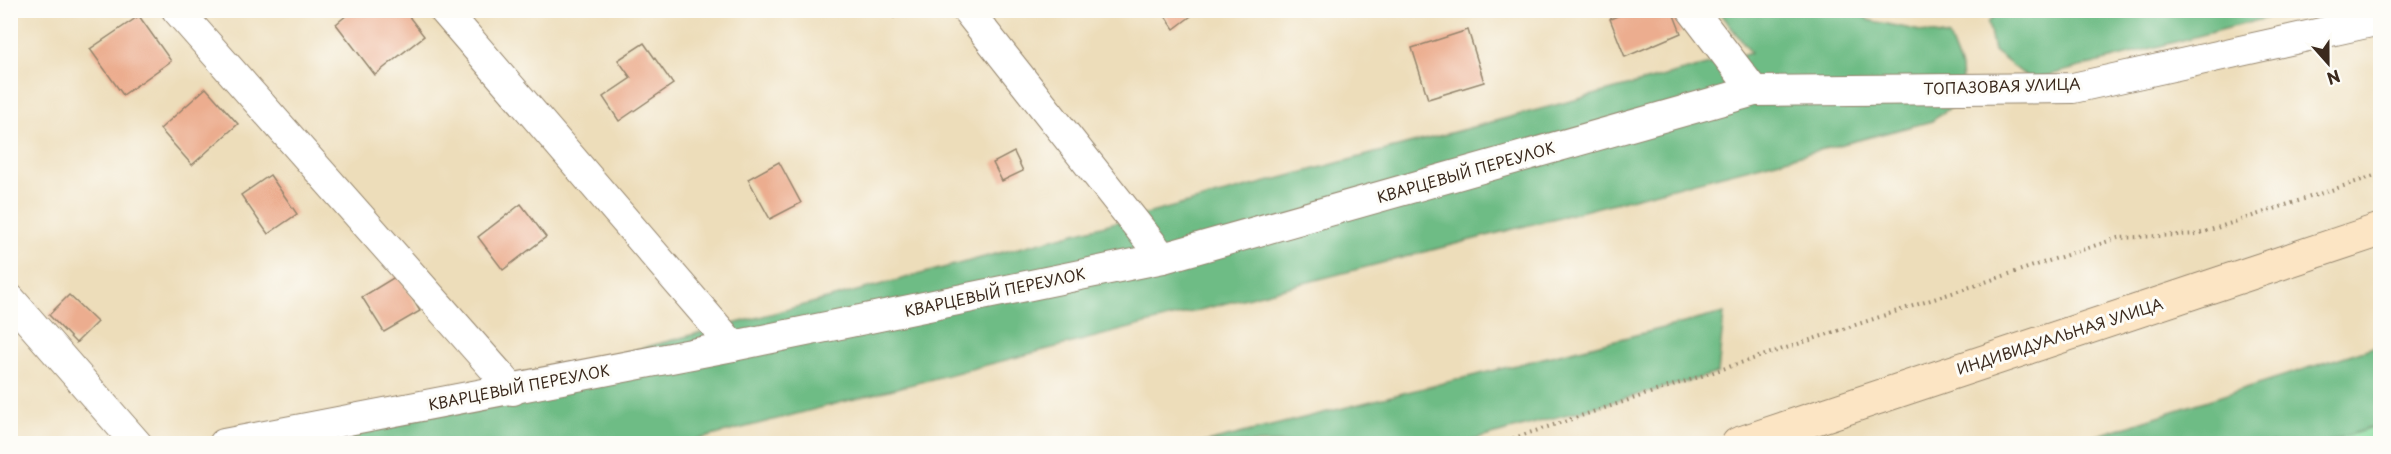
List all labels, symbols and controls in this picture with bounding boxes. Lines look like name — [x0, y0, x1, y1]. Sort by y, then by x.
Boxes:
north arrow — [2298, 33, 2358, 93]
text: N — [2324, 64, 2344, 91]
street label: ТОПАЗОВАЯ УЛИЦА — [1923, 71, 2081, 100]
street label: КВАРЦЕВЫЙ ПЕРЕУЛОК — [1374, 135, 1557, 208]
street label: КВАРЦЕВЫЙ ПЕРЕУЛОК — [902, 261, 1087, 322]
street label: ИНДИВИДУАЛЬНАЯ УЛИЦА — [1953, 291, 2166, 380]
street label: КВАРЦЕВЫЙ ПЕРЕУЛОК — [426, 358, 611, 415]

